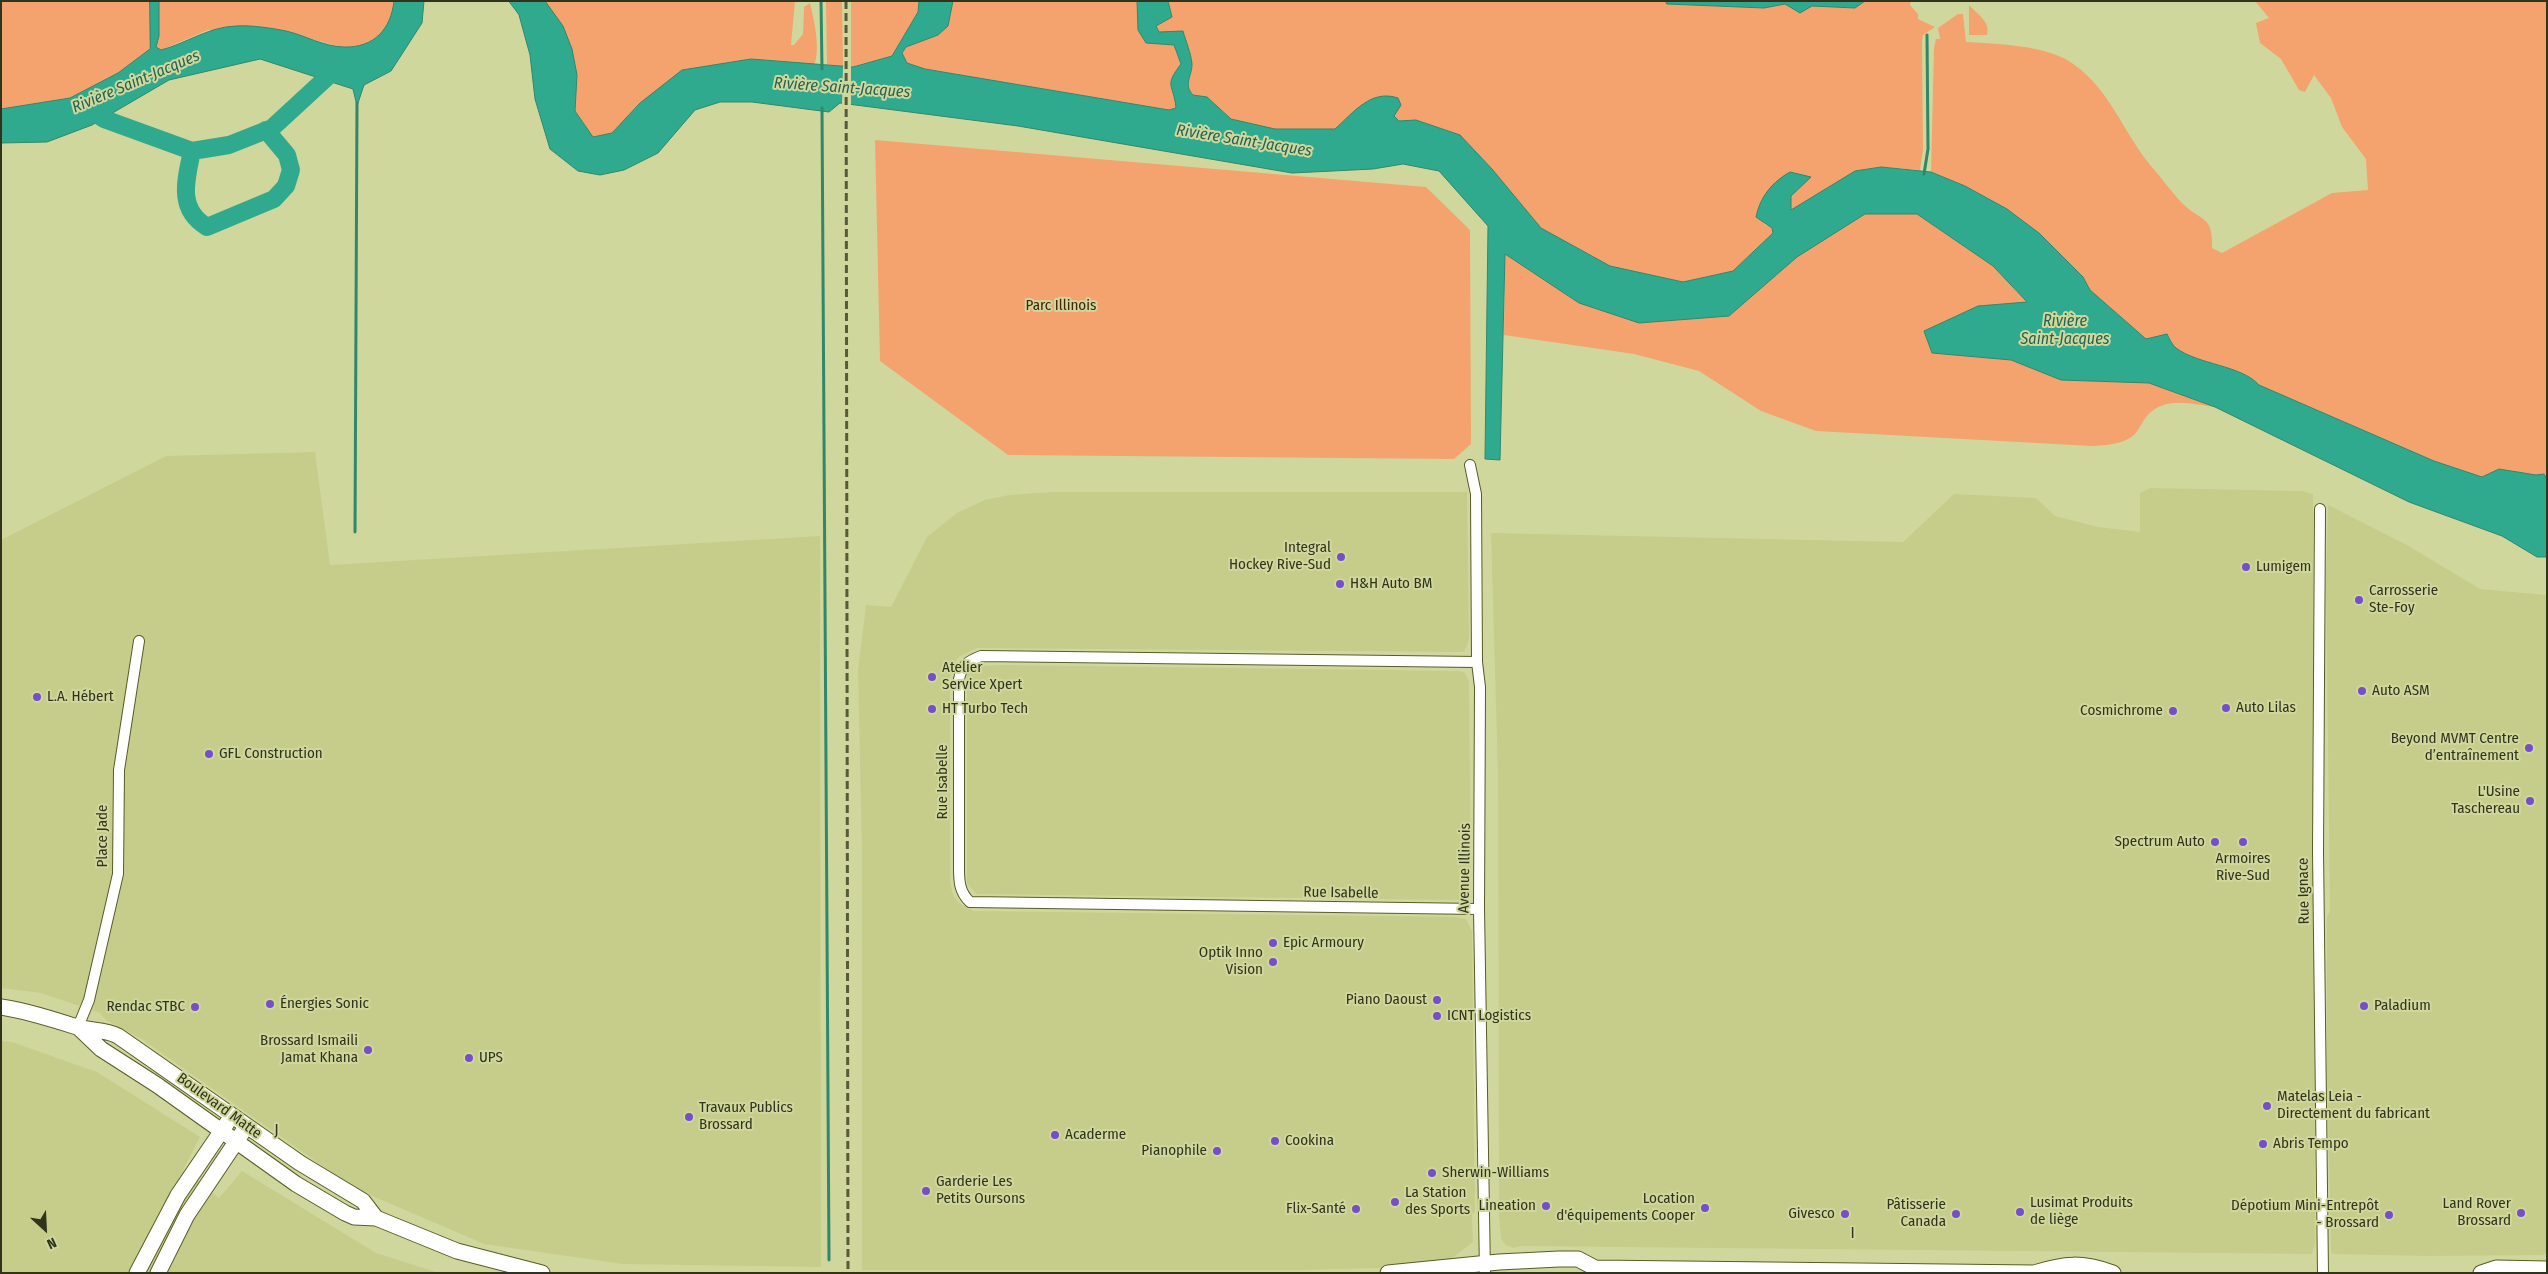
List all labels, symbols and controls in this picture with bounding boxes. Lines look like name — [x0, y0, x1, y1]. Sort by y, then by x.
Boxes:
water label: Rivière Saint-Jacques — [69, 46, 203, 118]
water label: Rivière Saint-Jacques — [773, 74, 911, 102]
water label: Rivière Saint-Jacques — [1175, 121, 1313, 161]
park label: Parc Illinois — [1026, 297, 1096, 315]
water label: Rivière Saint-Jacques — [2021, 312, 2109, 350]
place label: Integral Hockey Rive-Sud — [1229, 539, 1331, 574]
marker: Integral Hockey Rive-Sud — [1335, 551, 1347, 563]
place label: Lumigem — [2256, 558, 2311, 576]
marker: Lumigem — [2240, 561, 2252, 573]
place label: H&H Auto BM — [1350, 575, 1432, 593]
marker: H&H Auto BM — [1334, 578, 1346, 590]
place label: Carrosserie Ste-Foy — [2369, 582, 2438, 617]
marker: Carrosserie Ste-Foy — [2353, 594, 2365, 606]
place label: Atelier Service Xpert — [942, 659, 1022, 694]
marker: Atelier Service Xpert — [926, 671, 938, 683]
place label: Auto ASM — [2372, 682, 2430, 700]
marker: Auto ASM — [2356, 685, 2368, 697]
place label: L.A. Hébert — [47, 688, 114, 706]
marker: L.A. Hébert — [31, 691, 43, 703]
place label: Auto Lilas — [2236, 699, 2296, 717]
place label: HT Turbo Tech — [942, 700, 1028, 718]
place label: Cosmichrome — [2080, 702, 2163, 720]
marker: Auto Lilas — [2220, 702, 2232, 714]
marker: HT Turbo Tech — [926, 703, 938, 715]
marker: Cosmichrome — [2167, 705, 2179, 717]
place label: Beyond MVMT Centre d’entraînement — [2391, 730, 2519, 765]
marker: Beyond MVMT Centre d’entraînement — [2523, 742, 2535, 754]
street label: Rue Isabelle — [934, 744, 952, 820]
place label: GFL Construction — [219, 745, 323, 763]
marker: GFL Construction — [203, 748, 215, 760]
place label: L'Usine Taschereau — [2451, 783, 2520, 818]
marker: L'Usine Taschereau — [2524, 795, 2536, 807]
street label: Place Jade — [94, 805, 112, 867]
street label: Avenue Illinois — [1455, 823, 1475, 913]
place label: Spectrum Auto — [2114, 833, 2205, 851]
marker: Spectrum Auto — [2209, 836, 2221, 848]
marker: Armoires Rive-Sud — [2237, 836, 2249, 848]
place label: Armoires Rive-Sud — [2216, 850, 2270, 885]
street label: Rue Ignace — [2294, 857, 2314, 925]
street label: Rue Isabelle — [1303, 883, 1379, 903]
place label: Epic Armoury — [1283, 934, 1364, 952]
marker: Epic Armoury — [1267, 937, 1279, 949]
place label: Optik Inno Vision — [1199, 944, 1263, 979]
marker: Optik Inno Vision — [1267, 956, 1279, 968]
place label: Piano Daoust — [1346, 991, 1427, 1009]
marker: Piano Daoust — [1431, 994, 1443, 1006]
place label: Énergies Sonic — [280, 995, 369, 1013]
place label: Paladium — [2374, 997, 2431, 1015]
place label: Rendac STBC — [107, 998, 185, 1016]
marker: Énergies Sonic — [264, 998, 276, 1010]
marker: Paladium — [2358, 1000, 2370, 1012]
marker: Rendac STBC — [189, 1001, 201, 1013]
place label: ICNT Logistics — [1447, 1007, 1531, 1025]
marker: ICNT Logistics — [1431, 1010, 1443, 1022]
place label: Brossard Ismaili Jamat Khana — [260, 1032, 358, 1067]
marker: Brossard Ismaili Jamat Khana — [362, 1044, 374, 1056]
place label: UPS — [479, 1049, 503, 1067]
marker: UPS — [463, 1052, 475, 1064]
street label: Boulevard Matte — [173, 1069, 265, 1143]
place label: Matelas Leia - Directement du fabricant — [2277, 1088, 2430, 1123]
place label: Travaux Publics Brossard — [699, 1099, 793, 1134]
marker: Matelas Leia - Directement du fabricant — [2261, 1100, 2273, 1112]
marker: Travaux Publics Brossard — [683, 1111, 695, 1123]
district label: J — [274, 1121, 280, 1141]
place label: Acaderme — [1065, 1126, 1126, 1144]
marker: Acaderme — [1049, 1129, 1061, 1141]
place label: Cookina — [1285, 1132, 1334, 1150]
marker: Cookina — [1269, 1135, 1281, 1147]
place label: Abris Tempo — [2273, 1135, 2349, 1153]
marker: Abris Tempo — [2257, 1138, 2269, 1150]
place label: Pianophile — [1141, 1142, 1207, 1160]
marker: Pianophile — [1211, 1145, 1223, 1157]
place label: Sherwin-Williams — [1442, 1164, 1549, 1182]
marker: Sherwin-Williams — [1426, 1167, 1438, 1179]
place label: Garderie Les Petits Oursons — [936, 1173, 1025, 1208]
place label: La Station des Sports — [1405, 1184, 1470, 1219]
marker: Garderie Les Petits Oursons — [920, 1185, 932, 1197]
place label: Location d'équipements Cooper — [1556, 1190, 1695, 1225]
place label: Lusimat Produits de liège — [2030, 1194, 2133, 1229]
place label: Land Rover Brossard — [2443, 1195, 2511, 1230]
marker: La Station des Sports — [1389, 1196, 1401, 1208]
place label: Pâtisserie Canada — [1886, 1196, 1946, 1231]
place label: Lineation — [1479, 1197, 1536, 1215]
place label: Dépotium Mini-Entrepôt - Brossard — [2231, 1197, 2379, 1232]
place label: Flix-Santé — [1286, 1200, 1346, 1218]
marker: Lineation — [1540, 1200, 1552, 1212]
marker: Location d'équipements Cooper — [1699, 1202, 1711, 1214]
marker: Flix-Santé — [1350, 1203, 1362, 1215]
north arrow — [20, 1204, 70, 1254]
place label: Givesco — [1788, 1205, 1835, 1223]
marker: Lusimat Produits de liège — [2014, 1206, 2026, 1218]
marker: Land Rover Brossard — [2515, 1207, 2527, 1219]
marker: Givesco — [1839, 1208, 1851, 1220]
marker: Pâtisserie Canada — [1950, 1208, 1962, 1220]
marker: Dépotium Mini-Entrepôt - Brossard — [2383, 1209, 2395, 1221]
district label: I — [1850, 1224, 1856, 1244]
text: N — [44, 1234, 59, 1253]

